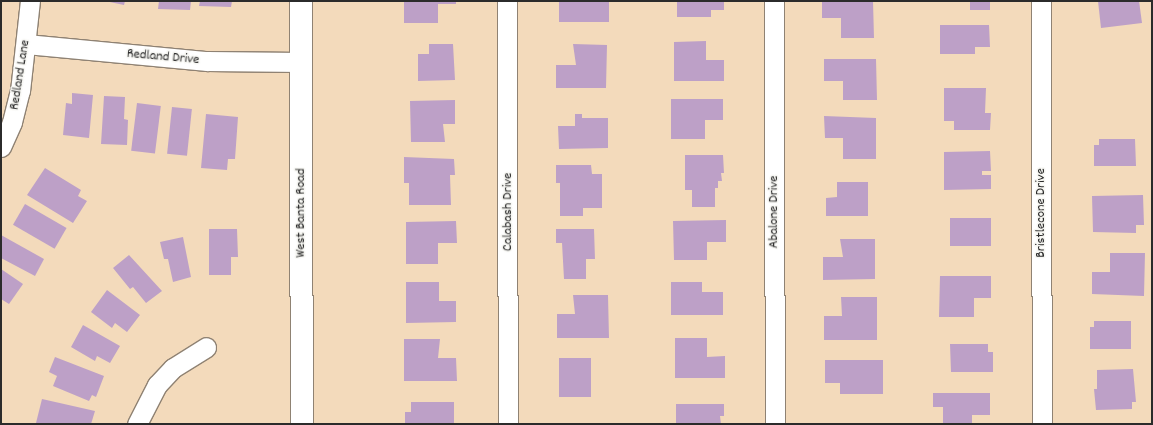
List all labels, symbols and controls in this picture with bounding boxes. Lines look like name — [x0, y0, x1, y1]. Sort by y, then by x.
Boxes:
street label: Redland Lane — [6, 39, 34, 111]
street label: Redland Drive — [126, 45, 200, 69]
street label: West Banta Road — [293, 168, 309, 258]
street label: Bristlecone Drive — [1033, 168, 1049, 258]
street label: Calabash Drive — [500, 173, 516, 251]
street label: Abalone Drive — [766, 176, 782, 248]

